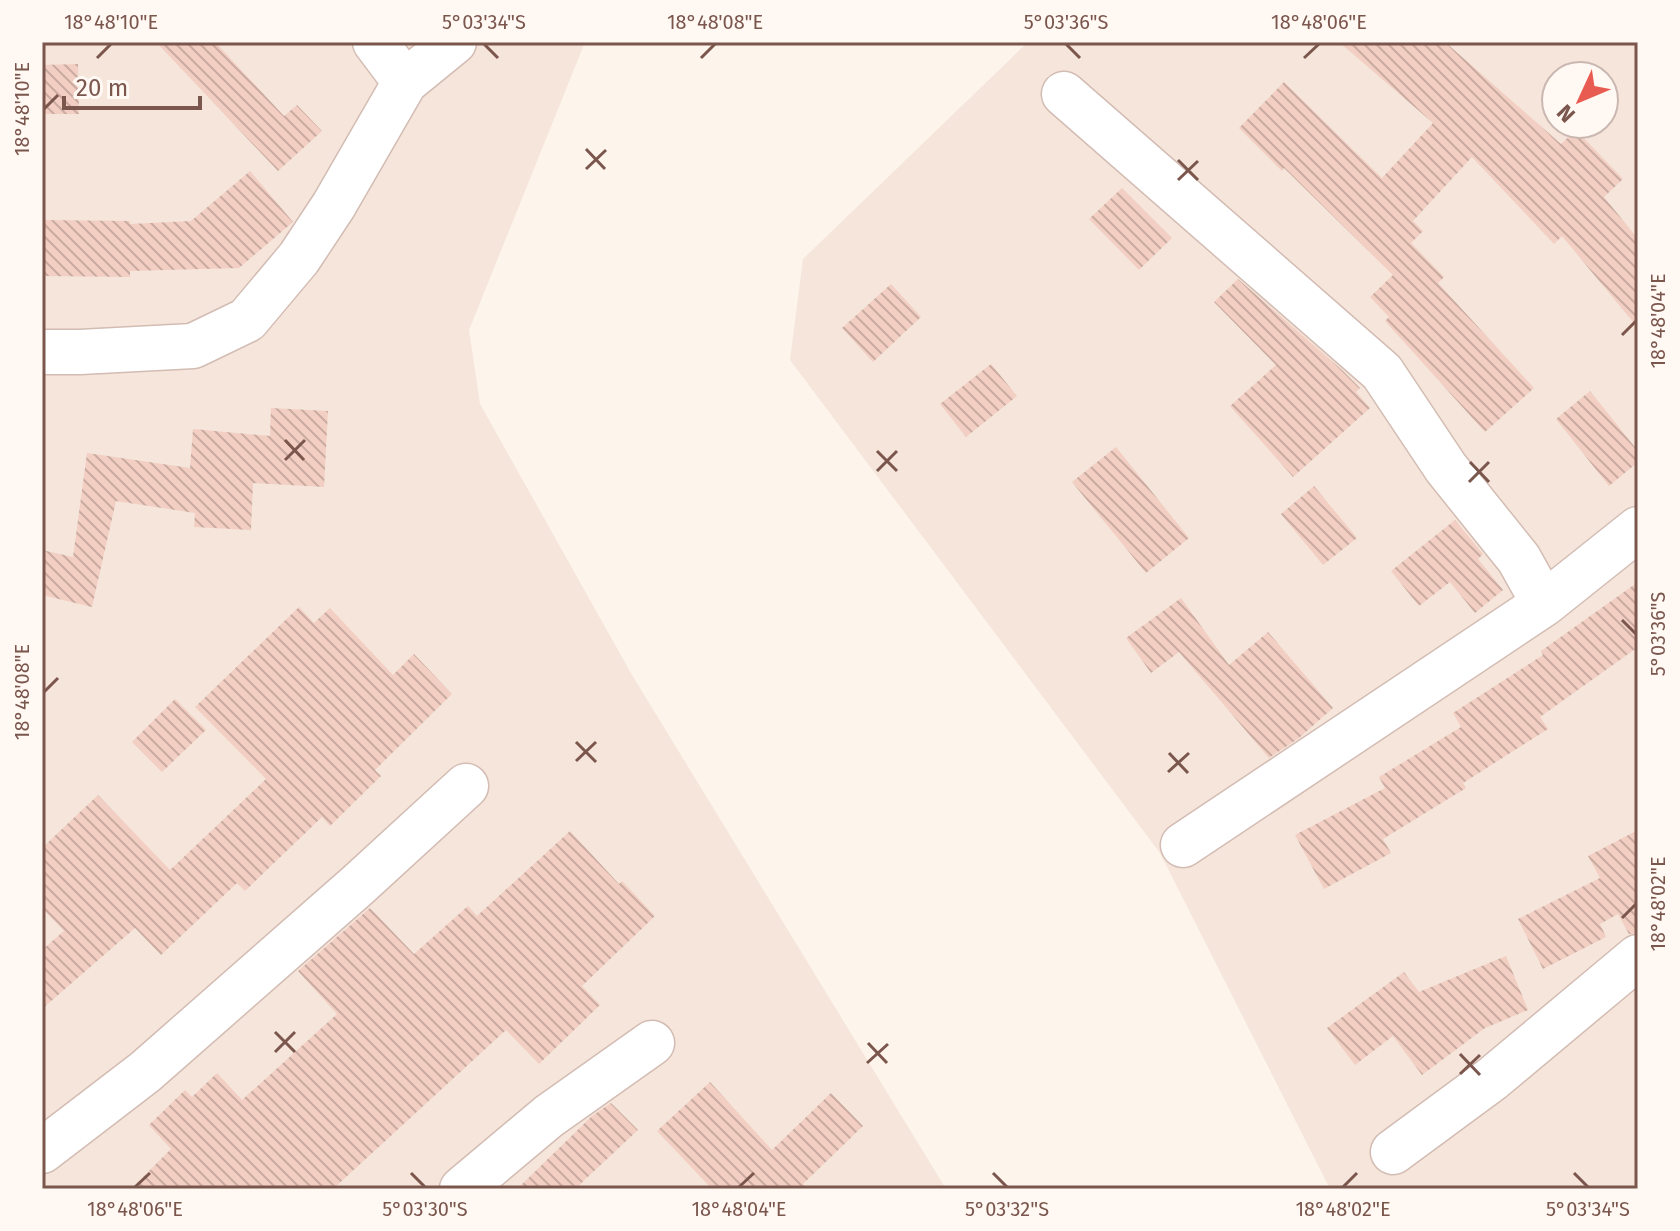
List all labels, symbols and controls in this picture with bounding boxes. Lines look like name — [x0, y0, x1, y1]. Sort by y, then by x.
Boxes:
text: 18°48'10"E — [64, 10, 158, 34]
text: 5°03'34"S — [442, 10, 526, 34]
text: 18°48'08"E — [667, 10, 763, 34]
text: 5°03'36"S — [1024, 10, 1108, 34]
text: 18°48'06"E — [1271, 10, 1367, 34]
scale bar — [64, 60, 200, 110]
north arrow — [1540, 60, 1620, 140]
text: 18°48'10"E — [10, 62, 34, 156]
text: 20 m — [76, 74, 128, 102]
text: N — [1551, 99, 1581, 128]
text: 18°48'04"E — [1646, 273, 1670, 369]
text: 5°03'36"S — [1646, 592, 1670, 676]
text: 18°48'08"E — [10, 644, 34, 740]
text: 18°48'02"E — [1646, 856, 1670, 952]
text: 18°48'06"E — [87, 1197, 183, 1221]
text: 5°03'30"S — [382, 1197, 468, 1221]
text: 18°48'04"E — [691, 1197, 787, 1221]
text: 5°03'32"S — [965, 1197, 1049, 1221]
text: 18°48'02"E — [1295, 1197, 1391, 1221]
text: 5°03'34"S — [1546, 1197, 1630, 1221]

